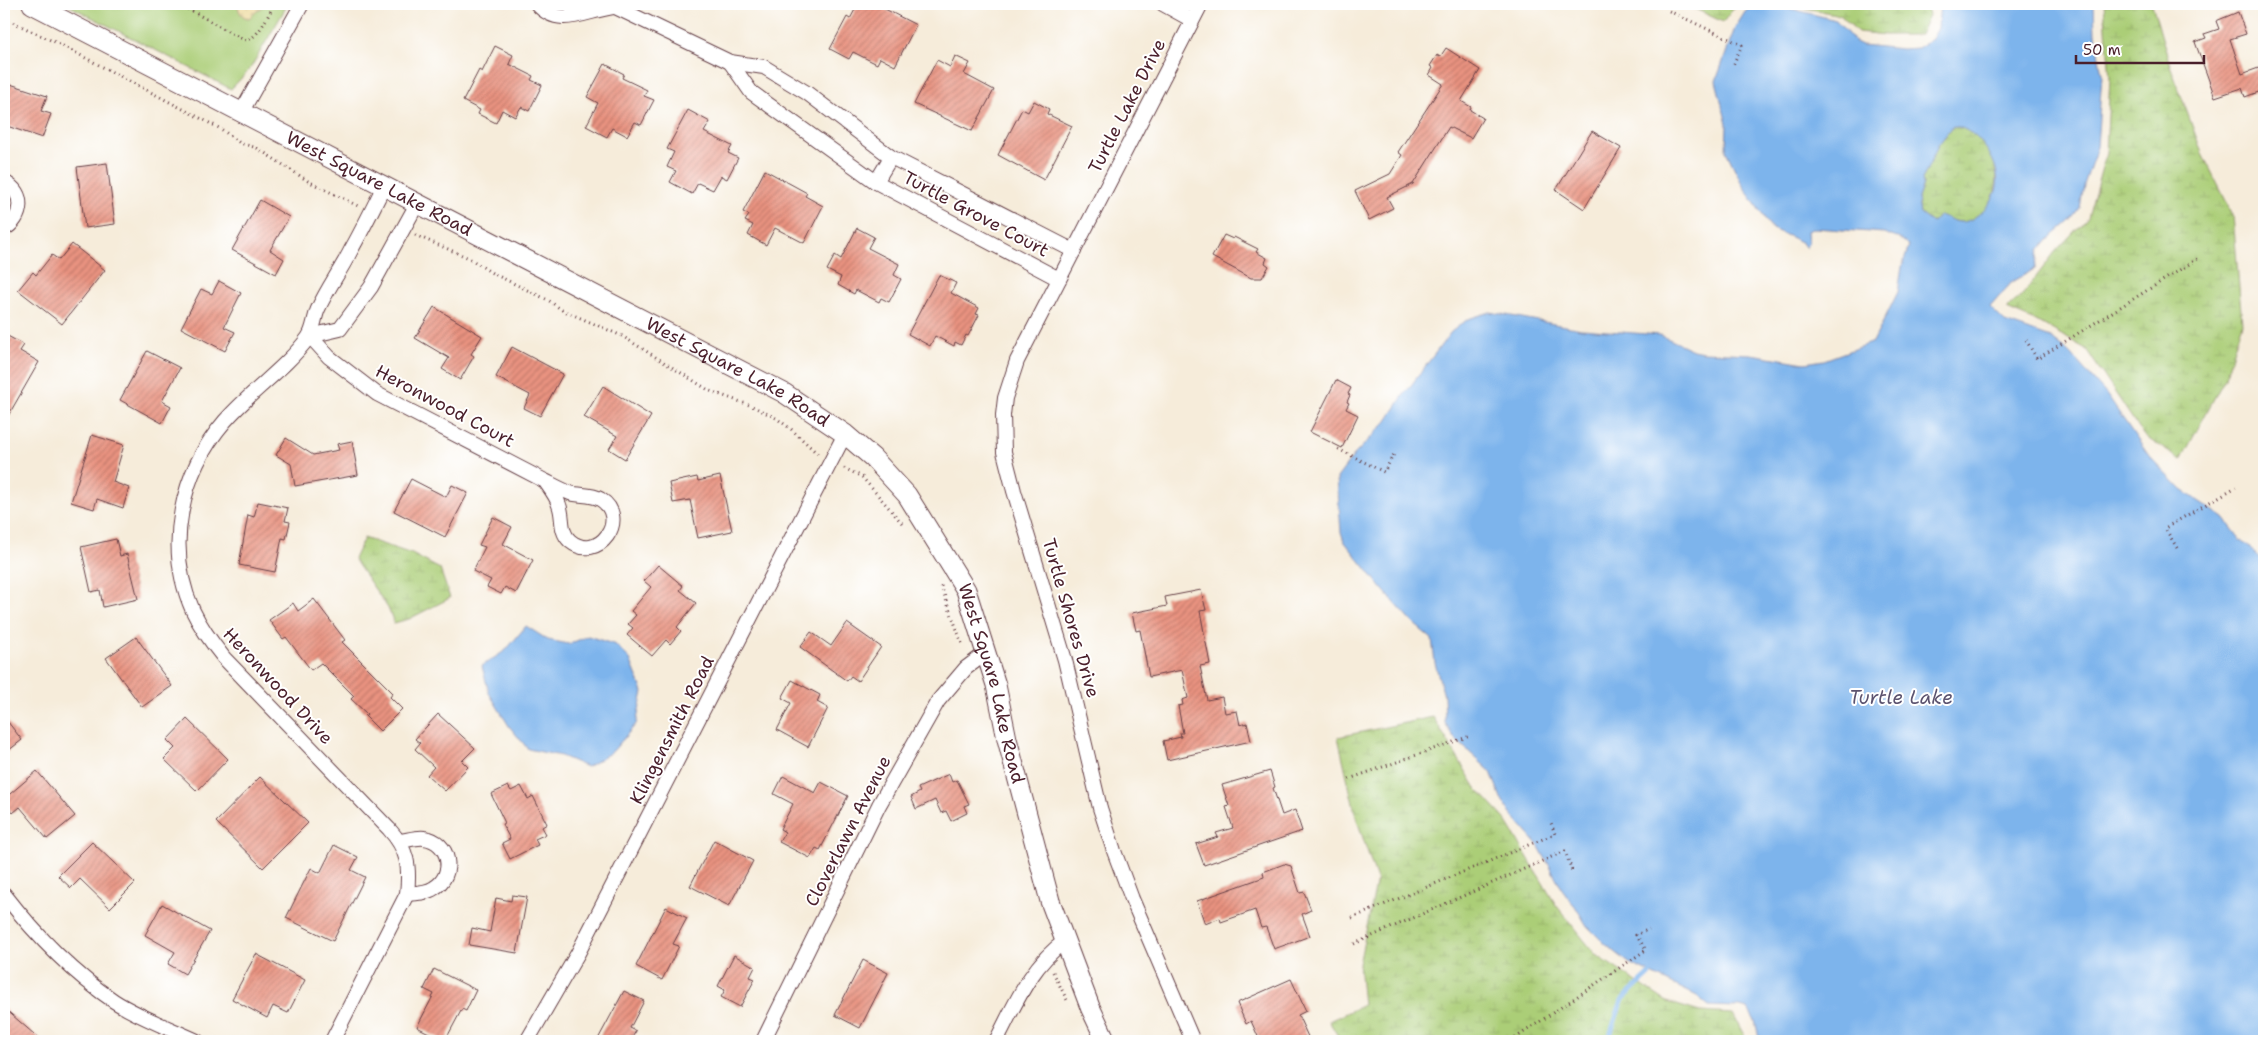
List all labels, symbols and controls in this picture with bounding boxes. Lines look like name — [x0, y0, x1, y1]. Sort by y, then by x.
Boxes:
scale bar — [2076, 32, 2203, 64]
street label: Turtle Lake Drive — [1083, 35, 1171, 177]
text: 50 m — [2083, 40, 2121, 60]
street label: West Square Lake Road — [282, 126, 477, 242]
street label: Turtle Grove Court — [899, 165, 1053, 263]
street label: West Square Lake Road — [642, 312, 834, 432]
street label: Heronwood Court — [371, 359, 519, 453]
street label: Turtle Shores Drive — [1037, 535, 1105, 701]
street label: West Square Lake Road — [953, 580, 1030, 786]
street label: Heronwood Drive — [218, 623, 338, 749]
street label: Klingensmith Road — [624, 652, 720, 808]
water label: Turtle Lake — [1849, 685, 1953, 710]
street label: Cloverlawn Avenue — [800, 751, 896, 911]

